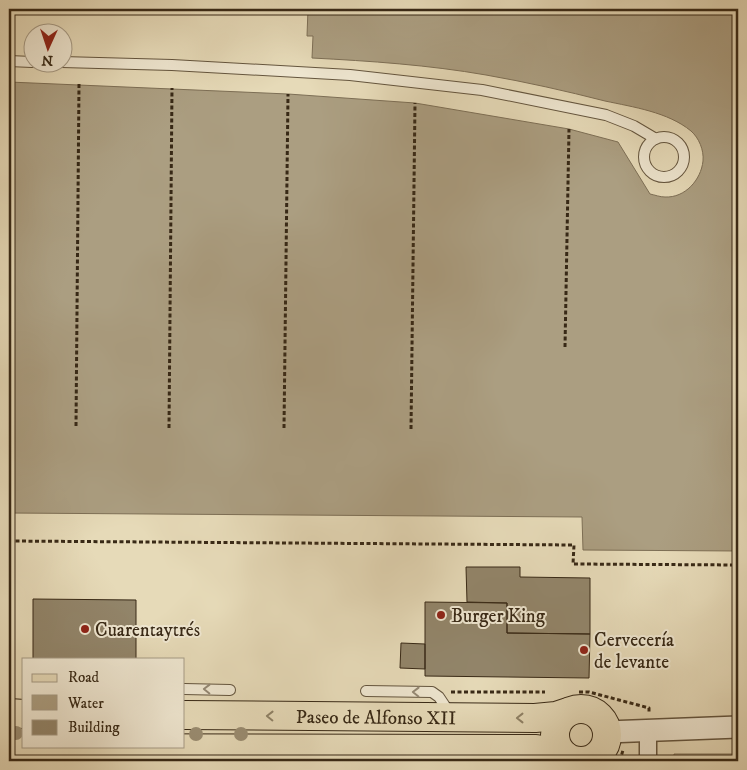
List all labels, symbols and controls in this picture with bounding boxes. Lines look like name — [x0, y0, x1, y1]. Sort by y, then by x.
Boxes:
north arrow — [22, 22, 72, 72]
text: N — [41, 51, 54, 69]
place label: Burger King — [451, 605, 546, 628]
marker: Burger King — [435, 609, 447, 621]
place label: Cuarentaytrés — [95, 619, 200, 642]
marker: Cuarentaytrés — [79, 623, 91, 635]
place label: Cervecería de levante — [594, 629, 674, 674]
marker: Cervecería de levante — [578, 644, 590, 656]
legend — [22, 658, 185, 748]
text: Road — [68, 668, 100, 687]
one-way arrow — [203, 684, 210, 694]
one-way arrow — [412, 686, 420, 697]
text: Water — [67, 694, 104, 713]
street label: Paseo de Alfonso XII — [296, 706, 456, 730]
one-way arrow — [266, 711, 274, 721]
one-way arrow — [516, 713, 524, 723]
text: Building — [68, 718, 120, 737]

